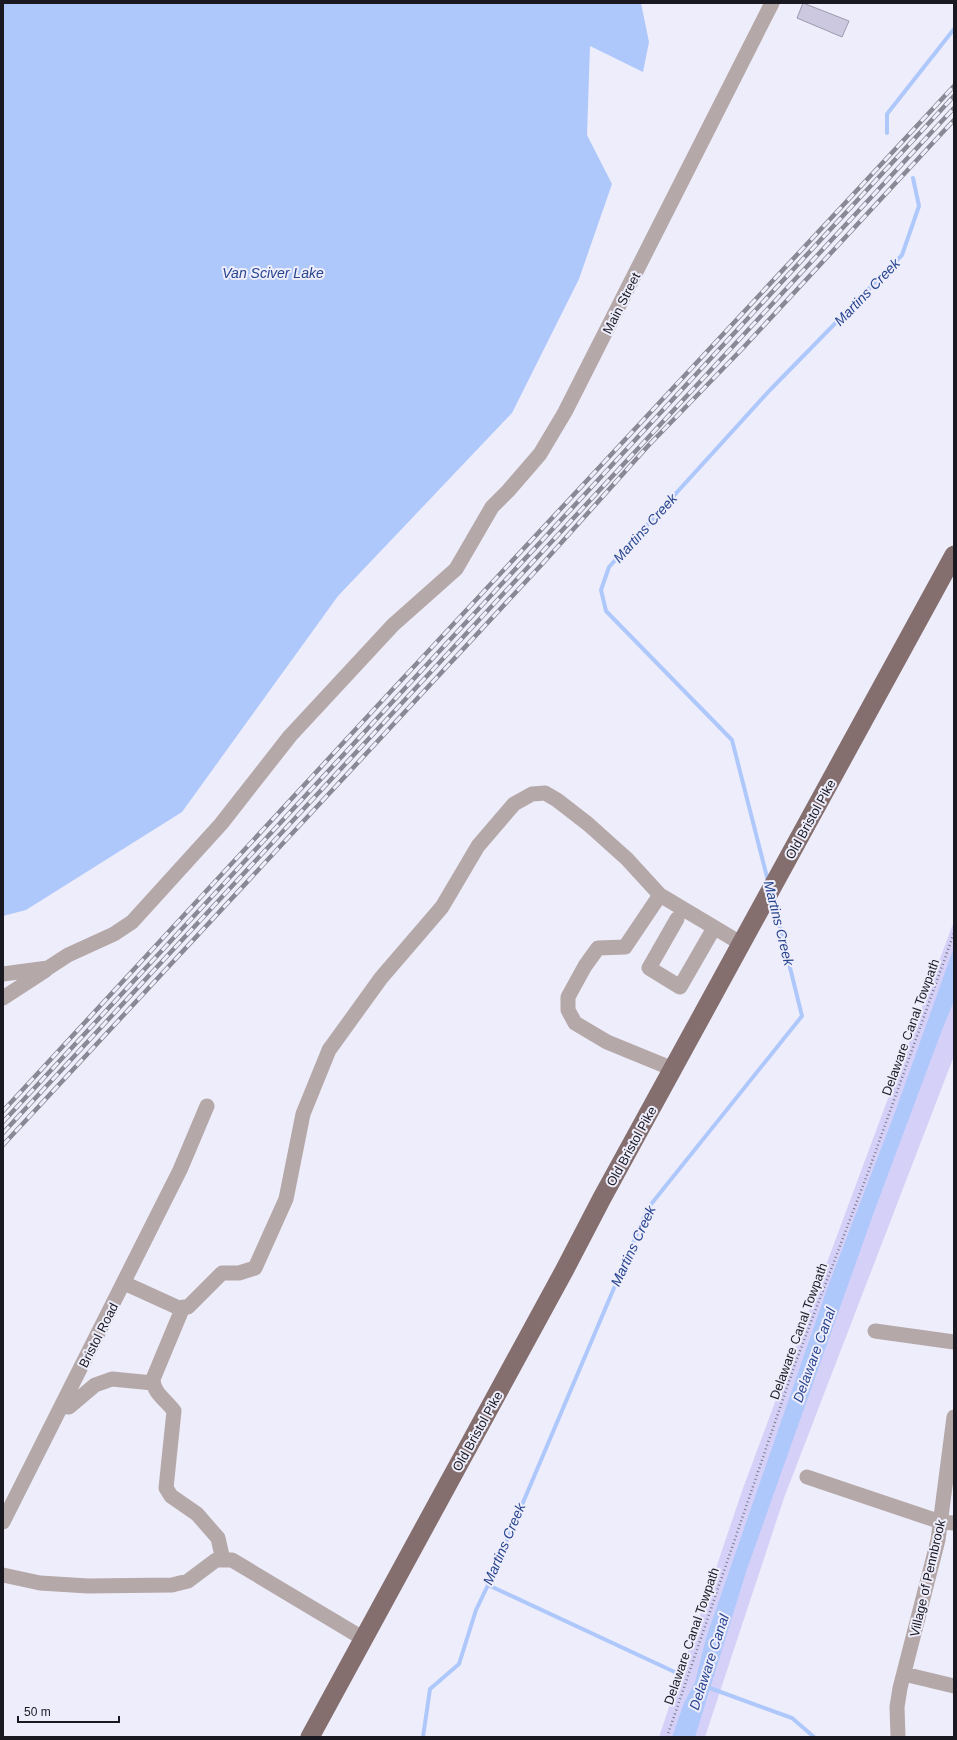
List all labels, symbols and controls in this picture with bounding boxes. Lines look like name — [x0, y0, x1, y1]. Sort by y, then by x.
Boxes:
water label: Martins Creek — [831, 254, 904, 329]
water label: Van Sciver Lake — [222, 265, 324, 281]
street label: Main Street — [600, 270, 643, 336]
water label: Martins Creek — [610, 490, 681, 566]
street label: Old Bristol Pike — [782, 777, 839, 862]
water label: Martins Creek — [761, 879, 798, 968]
street label: Delaware Canal Towpath — [879, 957, 942, 1098]
street label: Old Bristol Pike — [603, 1104, 660, 1189]
water label: Martins Creek — [607, 1202, 659, 1289]
street label: Delaware Canal Towpath — [766, 1260, 830, 1402]
street label: Bristol Road — [76, 1300, 121, 1370]
water label: Delaware Canal — [789, 1305, 839, 1405]
street label: Old Bristol Pike — [449, 1389, 506, 1474]
water label: Martins Creek — [480, 1500, 529, 1587]
street label: Village of Pennbrook — [907, 1518, 948, 1638]
street label: Delaware Canal Towpath — [660, 1565, 722, 1707]
water label: Delaware Canal — [686, 1612, 732, 1712]
scale bar — [18, 1698, 119, 1724]
text: 50 m — [24, 1705, 51, 1719]

